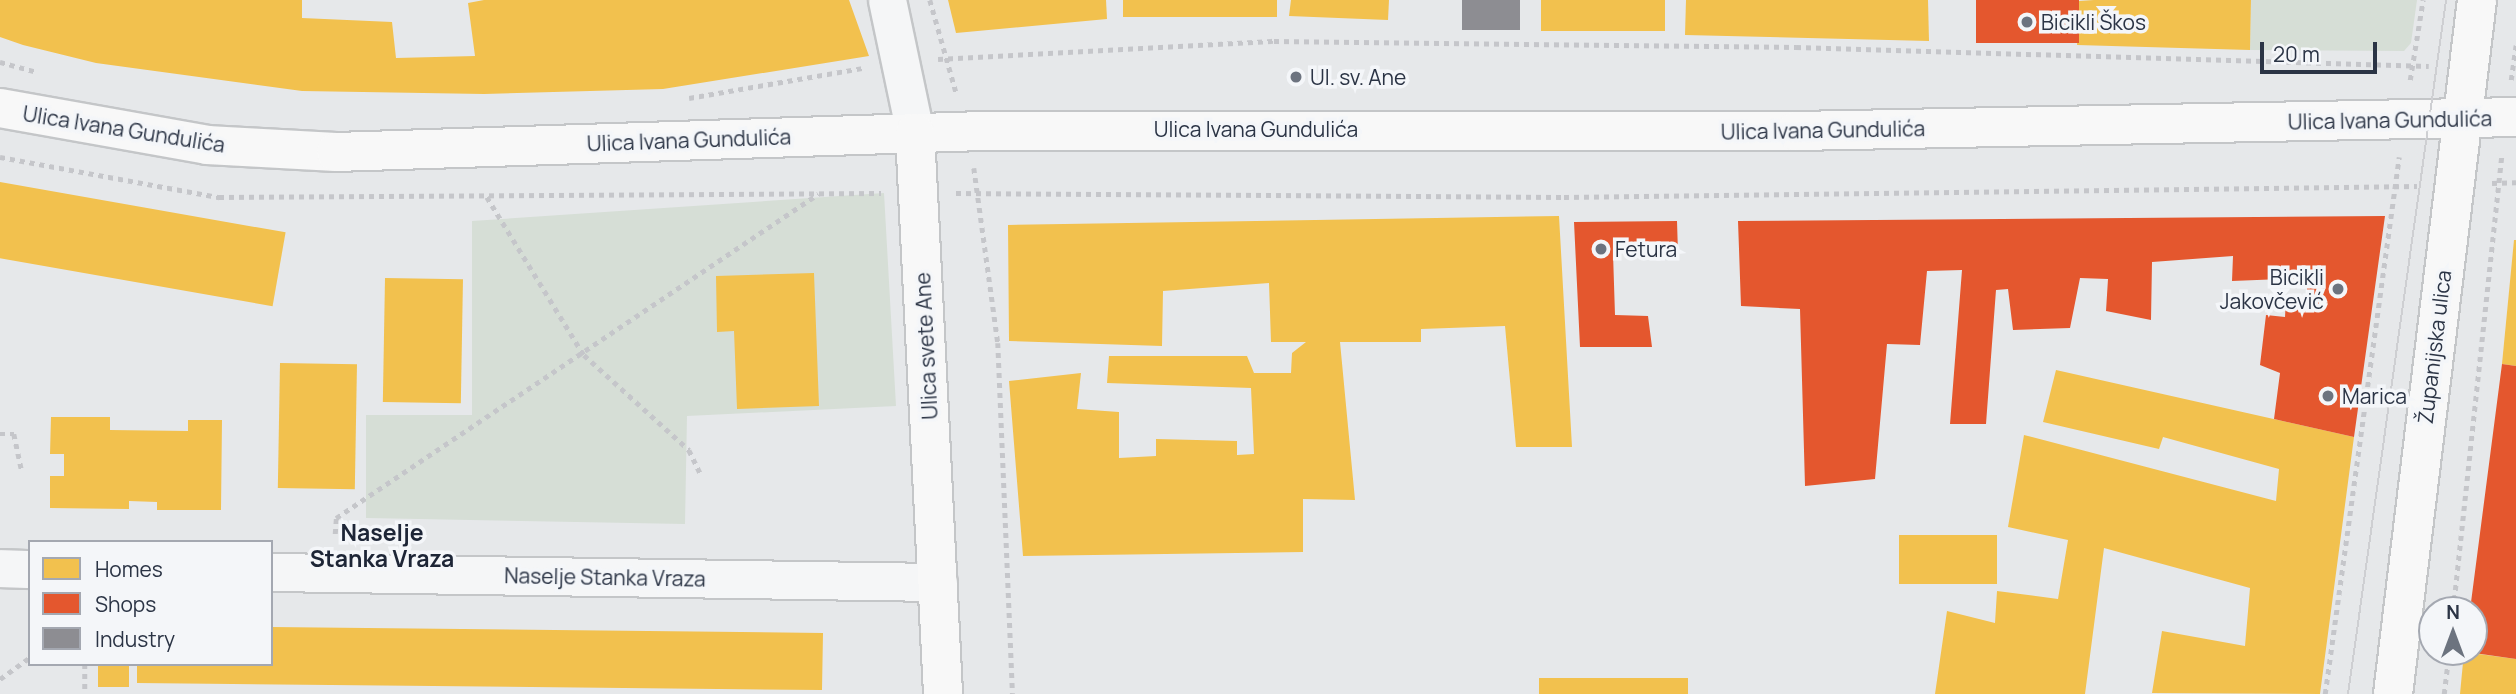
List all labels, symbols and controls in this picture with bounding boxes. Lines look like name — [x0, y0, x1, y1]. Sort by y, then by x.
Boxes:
place label: Bicikli Škos — [2041, 9, 2146, 35]
marker: Bicikli Škos — [2019, 14, 2035, 30]
scale bar — [2264, 28, 2381, 72]
text: 20 m — [2273, 40, 2320, 68]
place label: Ul. sv. Ane — [1310, 64, 1406, 90]
marker: Ul. sv. Ane — [1288, 69, 1304, 85]
street label: Ulica Ivana Gundulića — [21, 101, 227, 157]
street label: Ulica Ivana Gundulića — [2288, 106, 2492, 134]
street label: Ulica Ivana Gundulića — [1154, 116, 1358, 142]
street label: Ulica Ivana Gundulića — [1721, 116, 1925, 144]
street label: Ulica Ivana Gundulića — [586, 124, 792, 156]
place label: Fetura — [1615, 236, 1677, 262]
marker: Fetura — [1593, 241, 1609, 257]
place label: Bicikli Jakovčević — [2220, 264, 2324, 314]
street label: Županijska ulica — [2412, 269, 2456, 425]
street label: Ulica svete Ane — [910, 272, 942, 420]
marker: Bicikli Jakovčević — [2330, 281, 2346, 297]
place label: Marica — [2342, 383, 2407, 409]
marker: Marica — [2320, 388, 2336, 404]
district label: Naselje Stanka Vraza — [310, 518, 454, 572]
legend — [28, 540, 273, 666]
text: Homes — [95, 555, 163, 583]
street label: Naselje Stanka Vraza — [504, 563, 706, 591]
text: Shops — [95, 590, 156, 618]
north arrow — [2418, 596, 2488, 666]
text: N — [2446, 599, 2460, 625]
text: Industry — [95, 625, 175, 653]

